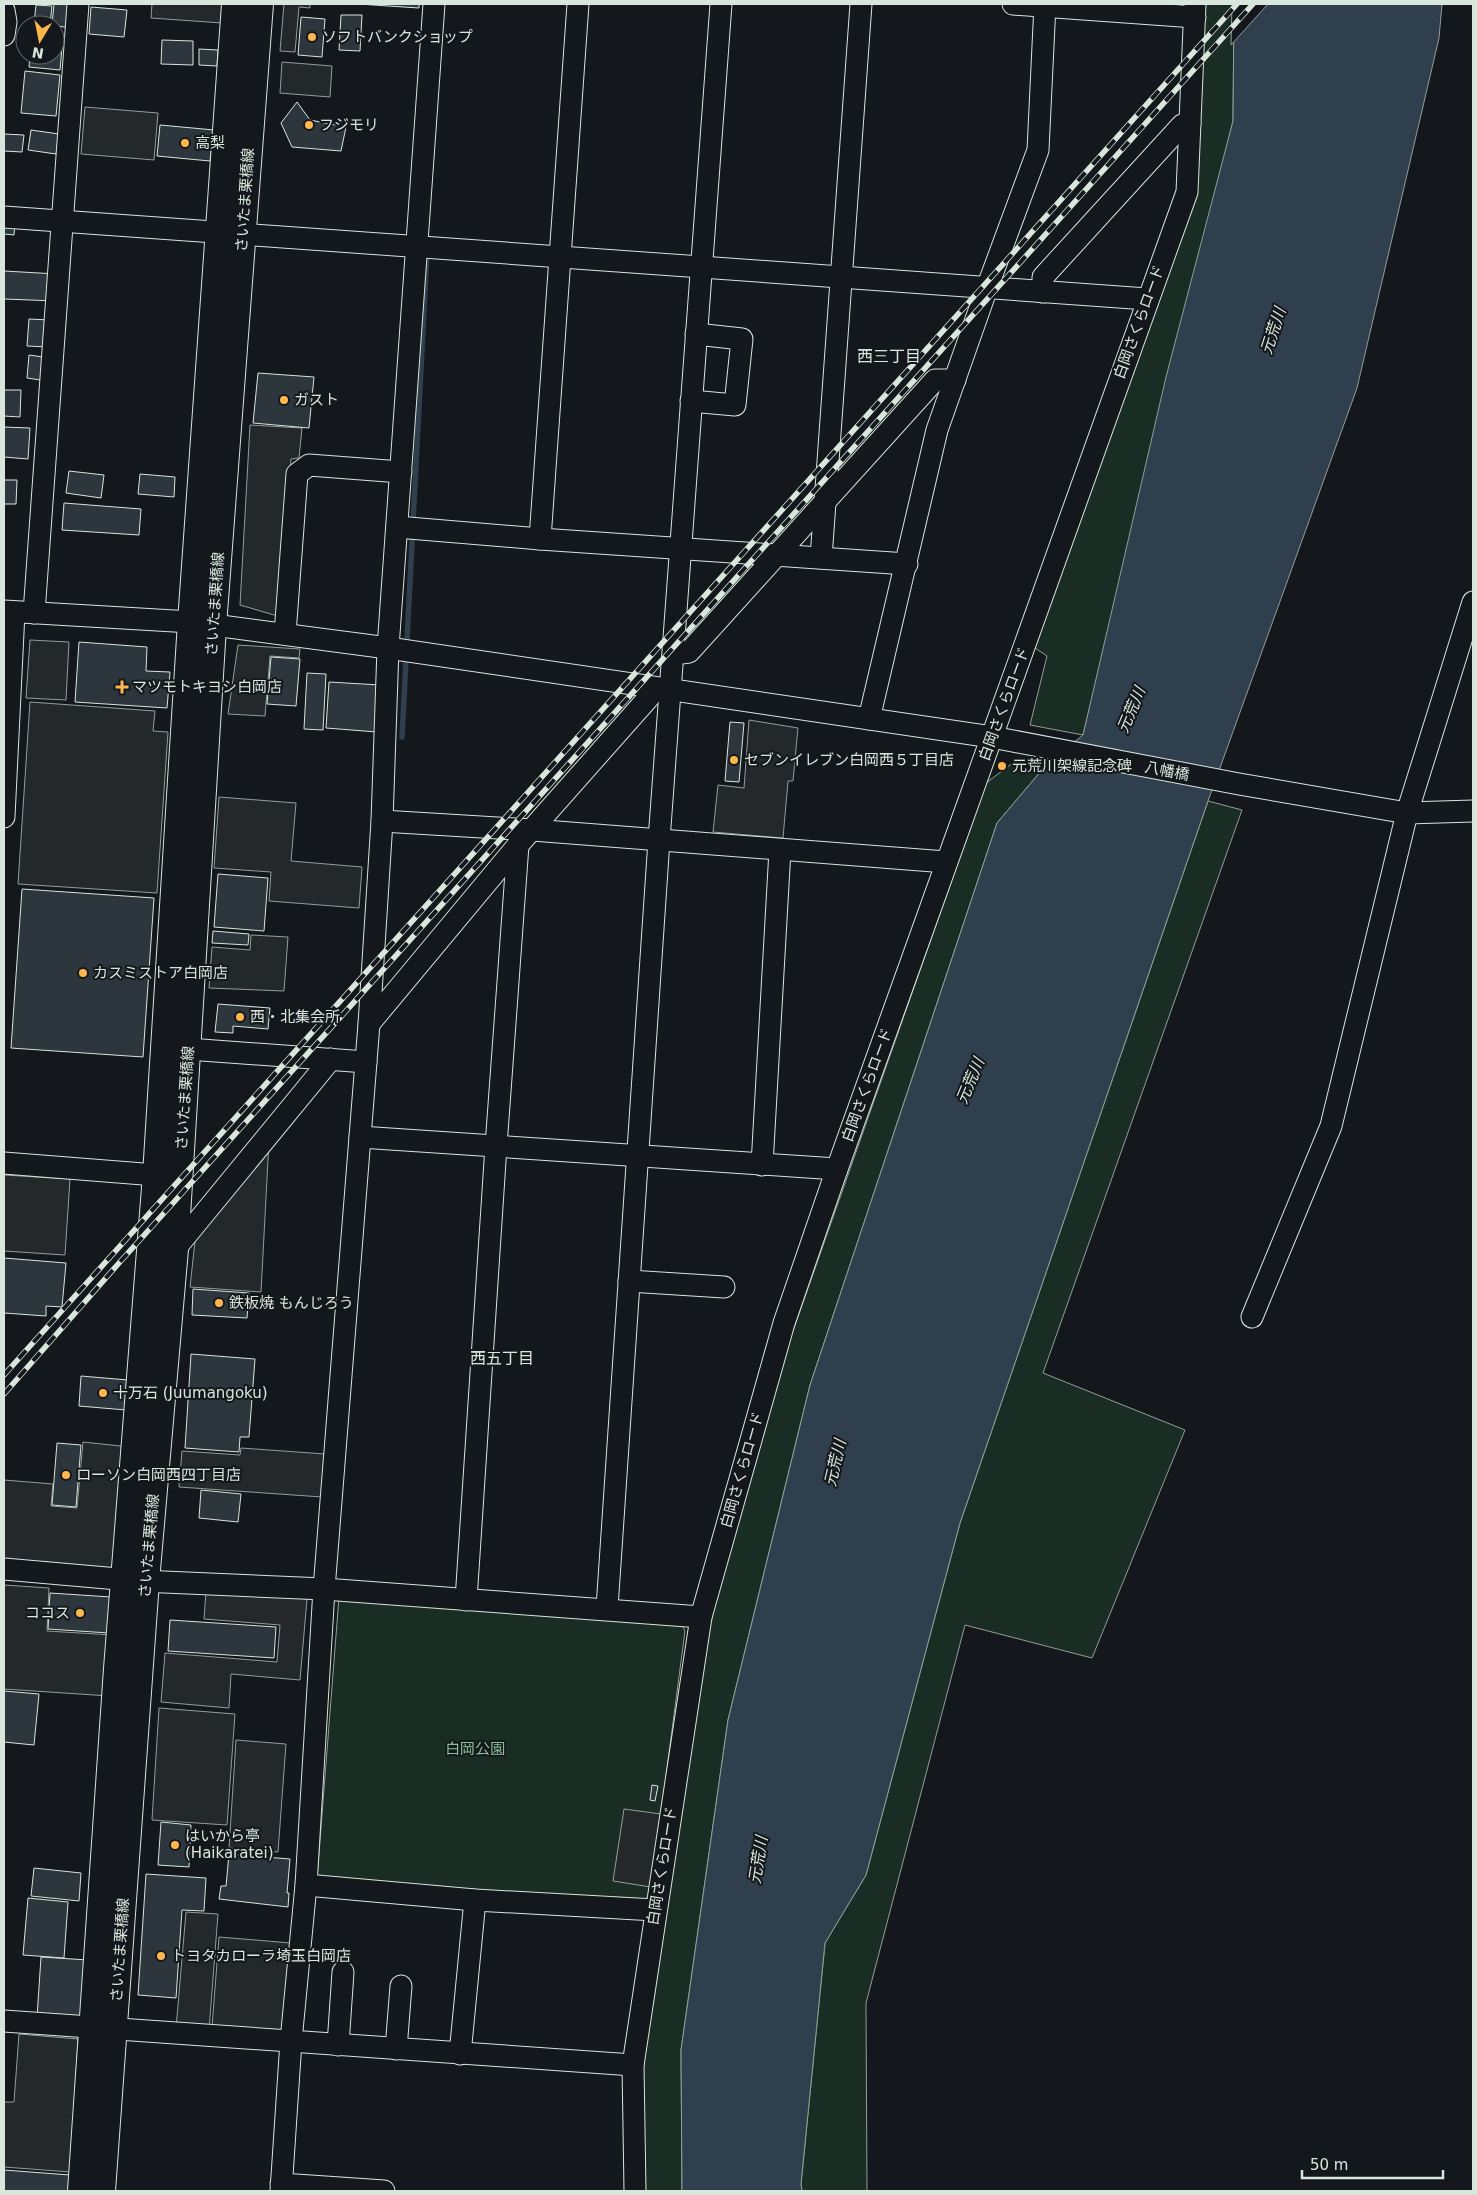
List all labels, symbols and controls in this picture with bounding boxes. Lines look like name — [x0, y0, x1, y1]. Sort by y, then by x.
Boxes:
north arrow — [15, 15, 65, 65]
place label: ソフトバンクショップ — [322, 28, 473, 46]
marker: ソフトバンクショップ — [306, 31, 318, 43]
text: N — [31, 44, 45, 62]
place label: フジモリ — [319, 116, 379, 134]
marker: フジモリ — [303, 119, 315, 131]
place label: 高梨 — [195, 134, 225, 152]
marker: 高梨 — [179, 137, 191, 149]
street label: さいたま栗橋線 — [232, 147, 258, 253]
street label: 白岡さくらロード — [1110, 263, 1168, 381]
water label: 元荒川 — [1257, 303, 1290, 357]
district label: 西三丁目 — [857, 347, 921, 366]
place label: ガスト — [294, 391, 339, 409]
marker: ガスト — [278, 394, 290, 406]
street label: さいたま栗橋線 — [202, 551, 228, 657]
street label: 白岡さくらロード — [975, 645, 1033, 763]
place label: マツモトキヨシ白岡店 — [132, 678, 282, 696]
marker: マツモトキヨシ白岡店 — [116, 681, 128, 693]
water label: 元荒川 — [1113, 682, 1150, 736]
place label: セブンイレブン白岡西５丁目店 — [744, 751, 954, 769]
marker: セブンイレブン白岡西５丁目店 — [728, 754, 740, 766]
place label: 元荒川架線記念碑 — [1012, 757, 1132, 775]
street label: 八幡橋 — [1143, 758, 1191, 784]
marker: 元荒川架線記念碑 — [996, 760, 1008, 772]
place label: カスミストア白岡店 — [93, 964, 228, 982]
marker: カスミストア白岡店 — [77, 967, 89, 979]
place label: 西・北集会所 — [250, 1008, 340, 1026]
marker: 西・北集会所 — [234, 1011, 246, 1023]
street label: 白岡さくらロード — [838, 1026, 896, 1144]
street label: さいたま栗橋線 — [172, 1045, 198, 1151]
water label: 元荒川 — [952, 1053, 989, 1107]
place label: 鉄板焼 もんじろう — [229, 1294, 354, 1312]
marker: 鉄板焼 もんじろう — [213, 1297, 225, 1309]
district label: 西五丁目 — [470, 1349, 534, 1368]
place label: 十万石 (Juumangoku) — [113, 1384, 268, 1402]
marker: 十万石 (Juumangoku) — [97, 1387, 109, 1399]
street label: 白岡さくらロード — [717, 1410, 767, 1530]
water label: 元荒川 — [820, 1436, 850, 1489]
place label: ローソン白岡西四丁目店 — [76, 1466, 241, 1484]
marker: ローソン白岡西四丁目店 — [60, 1469, 72, 1481]
street label: さいたま栗橋線 — [135, 1493, 163, 1599]
place label: ココス — [25, 1604, 70, 1622]
marker: ココス — [74, 1607, 86, 1619]
park label: 白岡公園 — [445, 1740, 505, 1758]
street label: 白岡さくらロード — [644, 1805, 680, 1927]
place label: はいから亭 (Haikaratei) — [185, 1827, 274, 1862]
water label: 元荒川 — [745, 1833, 771, 1885]
marker: はいから亭 (Haikaratei) — [169, 1839, 181, 1851]
street label: さいたま栗橋線 — [107, 1897, 133, 2003]
place label: トヨタカローラ埼玉白岡店 — [171, 1947, 351, 1965]
marker: トヨタカローラ埼玉白岡店 — [155, 1950, 167, 1962]
scale bar — [1302, 2148, 1443, 2180]
text: 50 m — [1310, 2156, 1348, 2174]

